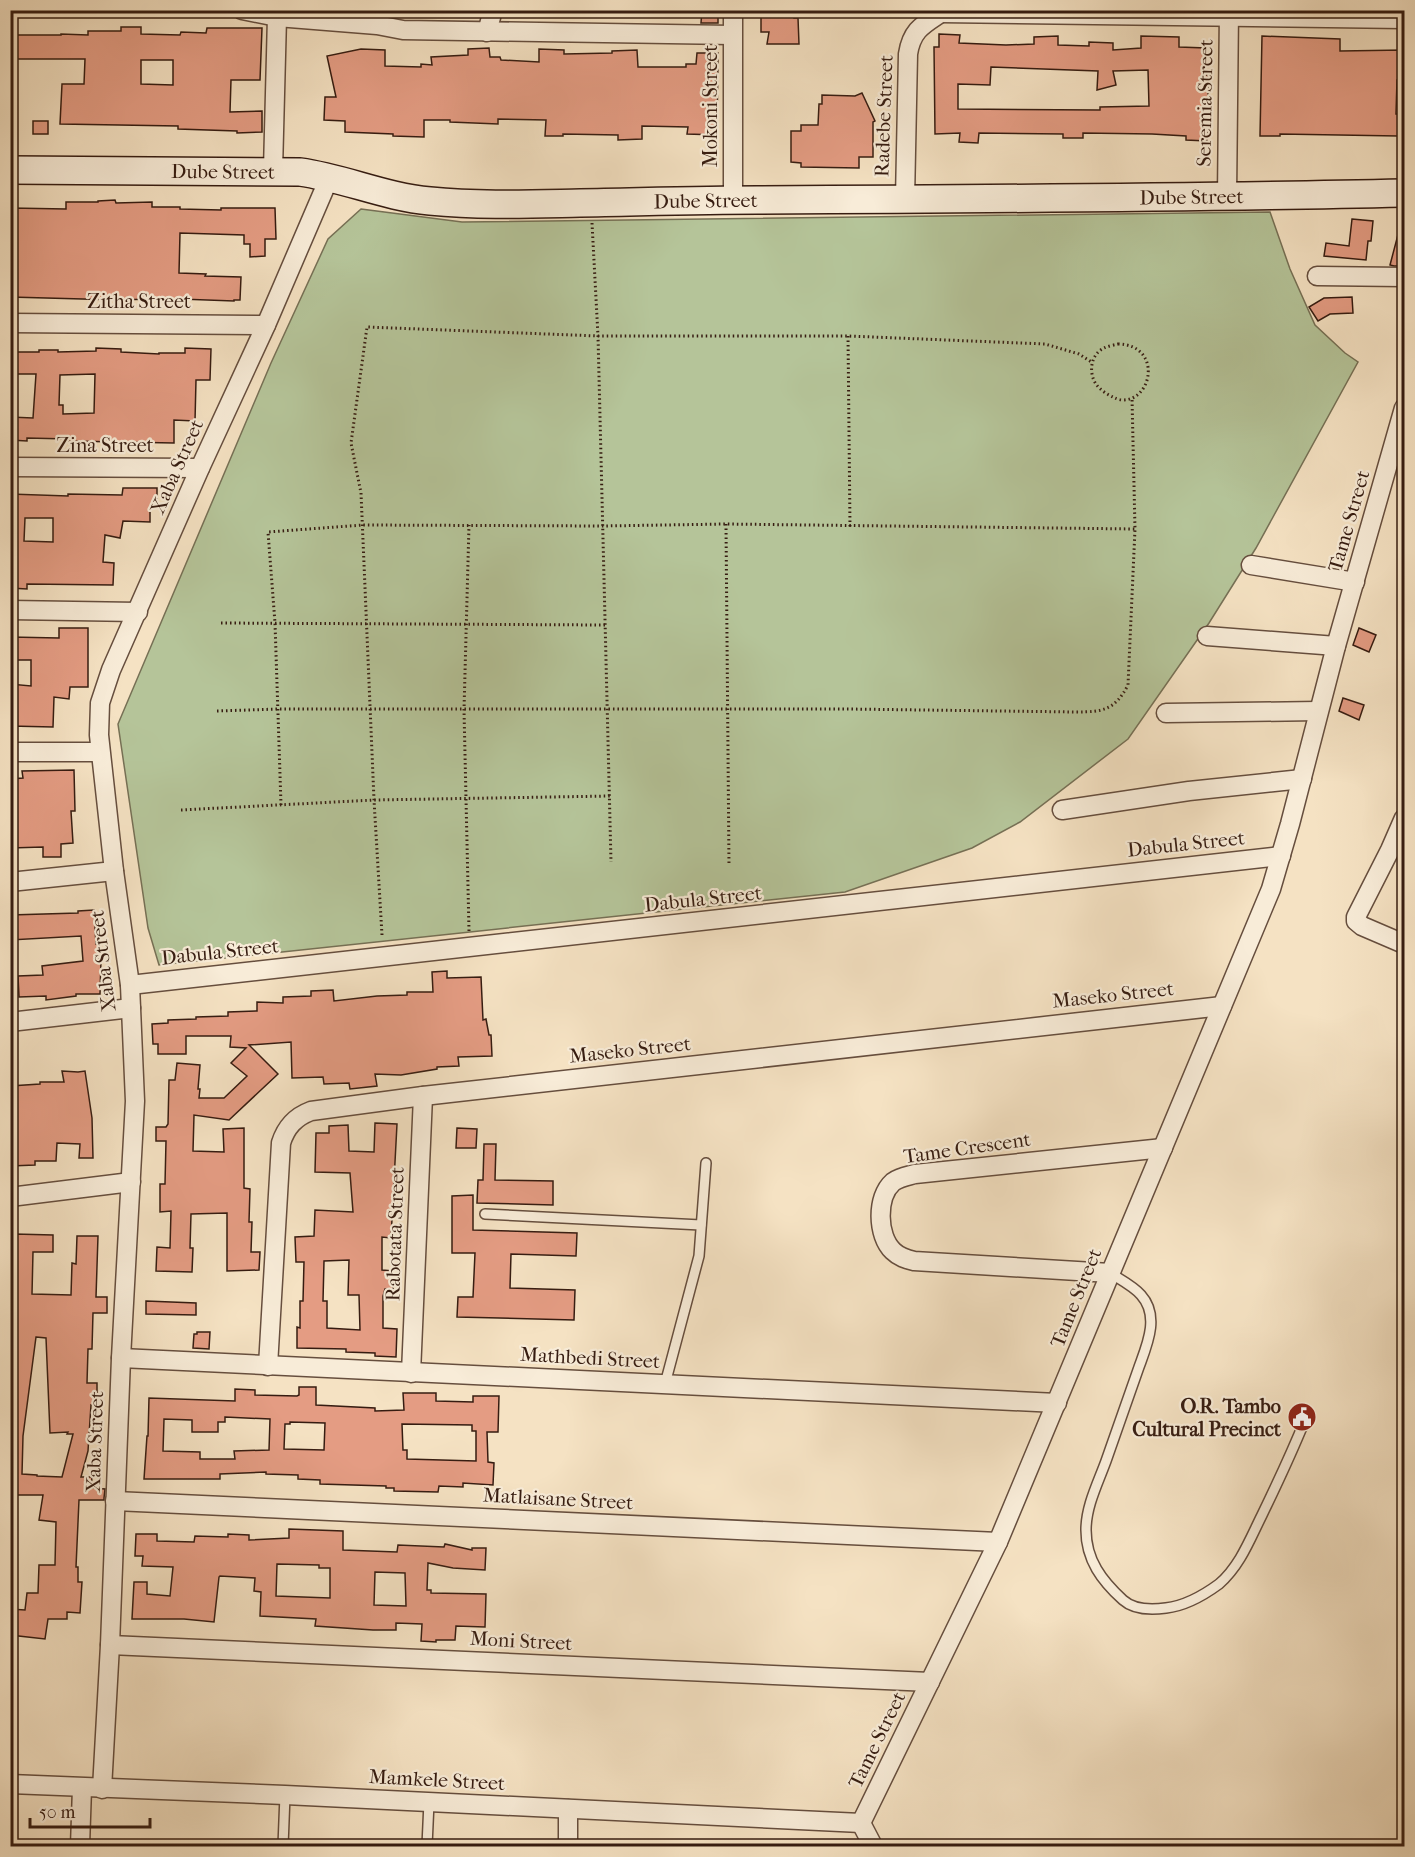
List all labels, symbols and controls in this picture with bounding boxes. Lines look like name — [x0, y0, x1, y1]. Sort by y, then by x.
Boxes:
street label: Seremia Street — [1192, 39, 1218, 167]
street label: Mokoni Street — [699, 45, 722, 167]
street label: Radebe Street — [870, 54, 898, 178]
street label: Dube Street — [171, 160, 275, 183]
street label: Dube Street — [1139, 185, 1244, 209]
street label: Dube Street — [653, 188, 758, 213]
street label: Zitha Street — [87, 290, 191, 313]
street label: Xaba Street — [146, 416, 208, 518]
street label: Zina Street — [56, 434, 154, 457]
street label: Tame Street — [1324, 468, 1374, 574]
street label: Dabula Street — [1126, 826, 1246, 862]
street label: Dabula Street — [643, 881, 763, 917]
street label: Xaba Street — [85, 909, 121, 1013]
street label: Dabula Street — [160, 934, 280, 970]
street label: Maseko Street — [1051, 977, 1175, 1013]
street label: Maseko Street — [568, 1032, 692, 1068]
street label: Tame Crescent — [902, 1128, 1032, 1168]
street label: Rabotata Street — [381, 1166, 409, 1302]
street label: Tame Street — [1046, 1245, 1106, 1351]
street label: Mathbedi Street — [519, 1343, 661, 1373]
street label: Xaba Street — [82, 1391, 108, 1493]
place label: O.R. Tambo Cultural Precinct — [1132, 1395, 1282, 1441]
public building icon: O.R. Tambo Cultural Precinct — [1286, 1401, 1318, 1433]
street label: Matlaisane Street — [482, 1484, 634, 1514]
street label: Moni Street — [469, 1627, 573, 1655]
street label: Tame Street — [844, 1688, 910, 1792]
street label: Mamkele Street — [368, 1765, 506, 1795]
scale bar — [30, 1791, 150, 1829]
text: 50 m — [39, 1802, 76, 1823]

